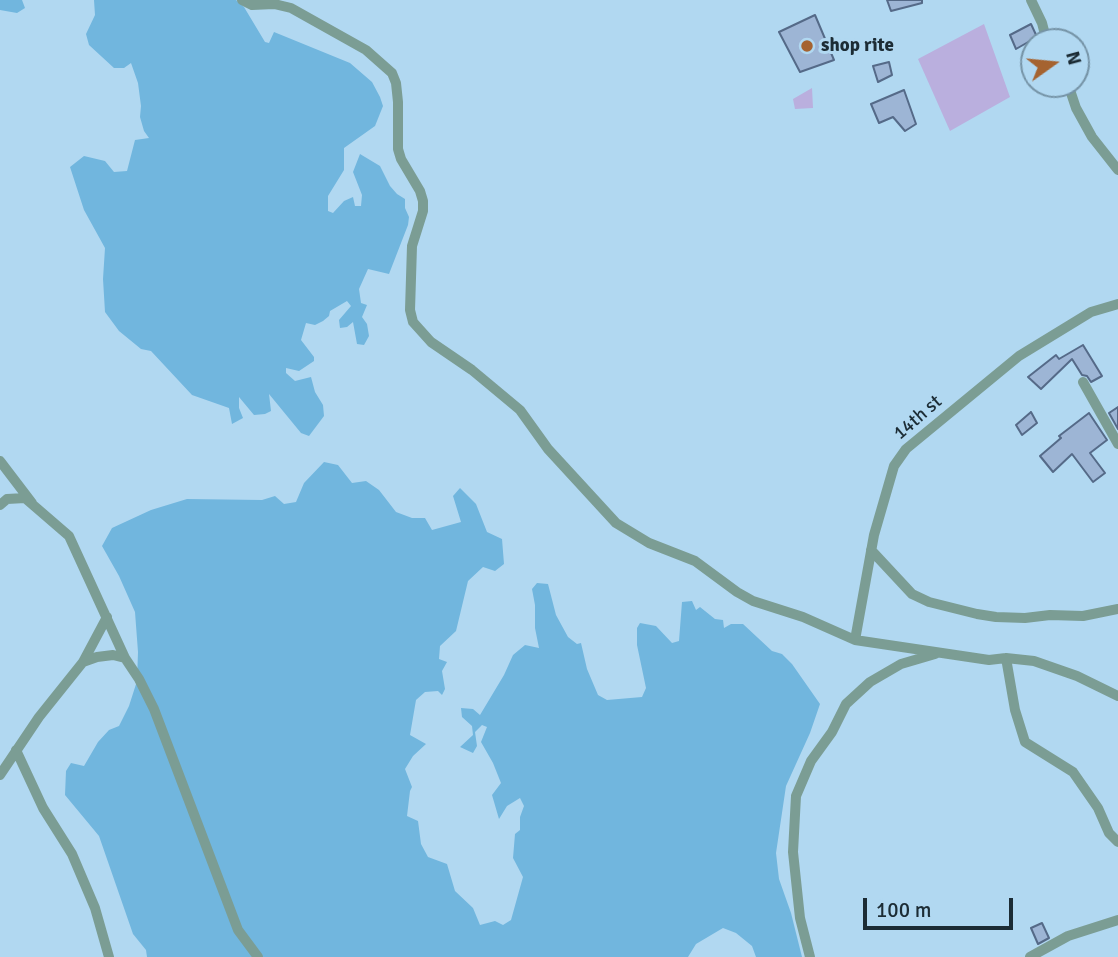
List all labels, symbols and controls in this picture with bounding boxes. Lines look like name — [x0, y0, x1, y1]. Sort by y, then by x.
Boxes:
north arrow — [1020, 28, 1090, 98]
place label: shop rite — [821, 35, 894, 57]
marker: shop rite — [799, 38, 815, 54]
text: N — [1060, 49, 1087, 68]
street label: 14th st — [889, 391, 947, 445]
scale bar — [866, 884, 1016, 928]
text: 100 m — [876, 897, 931, 923]

